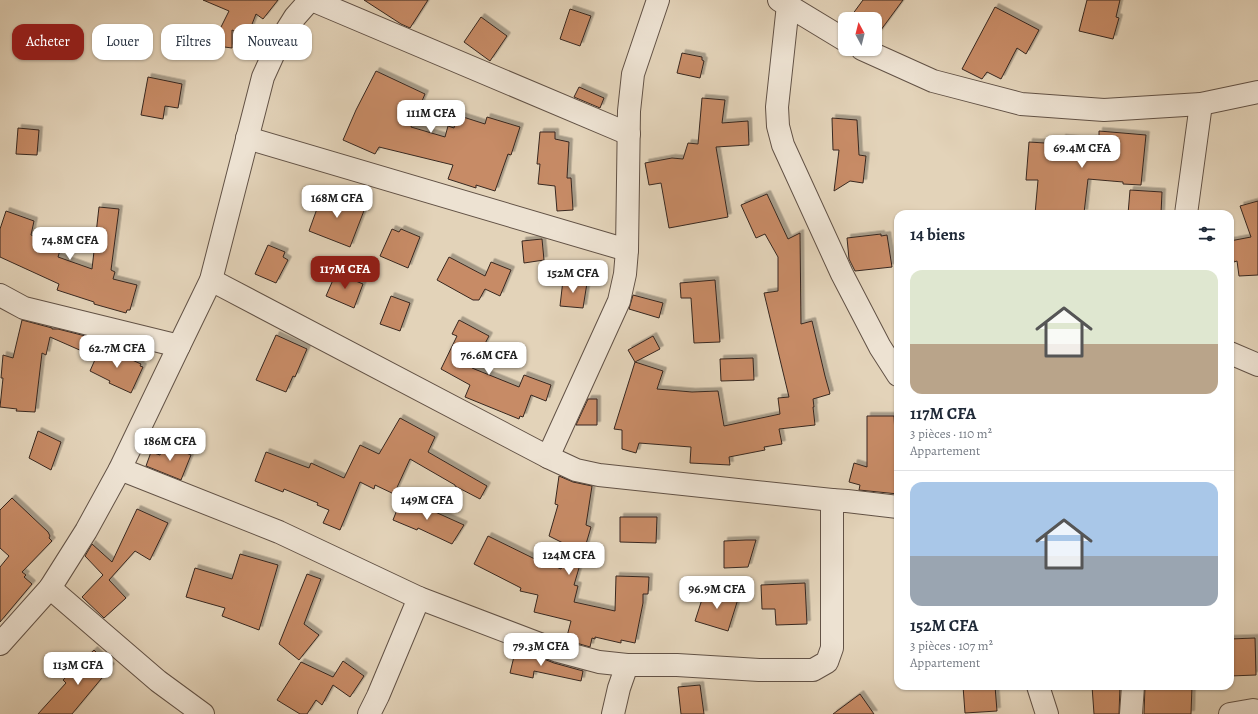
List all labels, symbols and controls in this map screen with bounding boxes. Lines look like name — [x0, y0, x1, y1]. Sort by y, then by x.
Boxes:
north arrow — [838, 12, 882, 56]
map controls — [838, 12, 882, 56]
chip: Acheter — [12, 24, 84, 60]
chip: Louer — [92, 24, 153, 60]
chip: Filtres — [161, 24, 225, 60]
chip: Nouveau — [233, 24, 312, 60]
pin: 111M CFA — [390, 100, 472, 134]
text: 111M CFA — [406, 104, 456, 121]
pin: 69.4M CFA — [1036, 135, 1128, 169]
text: 69.4M CFA — [1053, 139, 1111, 156]
pin: 168M CFA — [296, 185, 378, 219]
text: 168M CFA — [311, 189, 363, 206]
text: 14 biens — [910, 223, 965, 246]
icon: filters — [1196, 223, 1218, 245]
pin: 74.8M CFA — [24, 227, 116, 261]
text: 74.8M CFA — [41, 231, 99, 248]
pin: 117M CFA — [304, 256, 386, 290]
text: 117M CFA — [320, 260, 370, 277]
pin: 152M CFA — [532, 260, 614, 294]
text: 152M CFA — [547, 264, 599, 281]
icon: home — [1028, 296, 1100, 368]
pin: 62.7M CFA — [71, 335, 163, 369]
text: 62.7M CFA — [88, 339, 146, 356]
pin: 76.6M CFA — [443, 342, 535, 376]
text: 76.6M CFA — [460, 346, 518, 363]
text: 117M CFA — [910, 402, 976, 425]
text: 3 pièces · 110 m² — [910, 425, 992, 442]
pin: 186M CFA — [129, 428, 211, 462]
text: 186M CFA — [144, 432, 196, 449]
text: Appartement — [910, 442, 980, 459]
pin: 149M CFA — [386, 487, 468, 521]
text: 149M CFA — [401, 491, 453, 508]
icon: home — [1028, 508, 1100, 580]
pin: 124M CFA — [528, 542, 610, 576]
text: 124M CFA — [543, 546, 595, 563]
pin: 96.9M CFA — [671, 576, 763, 610]
text: 96.9M CFA — [688, 580, 746, 597]
text: 152M CFA — [910, 614, 978, 637]
pin: 79.3M CFA — [495, 633, 587, 667]
text: 79.3M CFA — [513, 637, 569, 654]
text: 3 pièces · 107 m² — [910, 637, 993, 654]
pin: 113M CFA — [37, 652, 119, 686]
text: Appartement — [910, 654, 980, 671]
text: 113M CFA — [53, 656, 103, 673]

